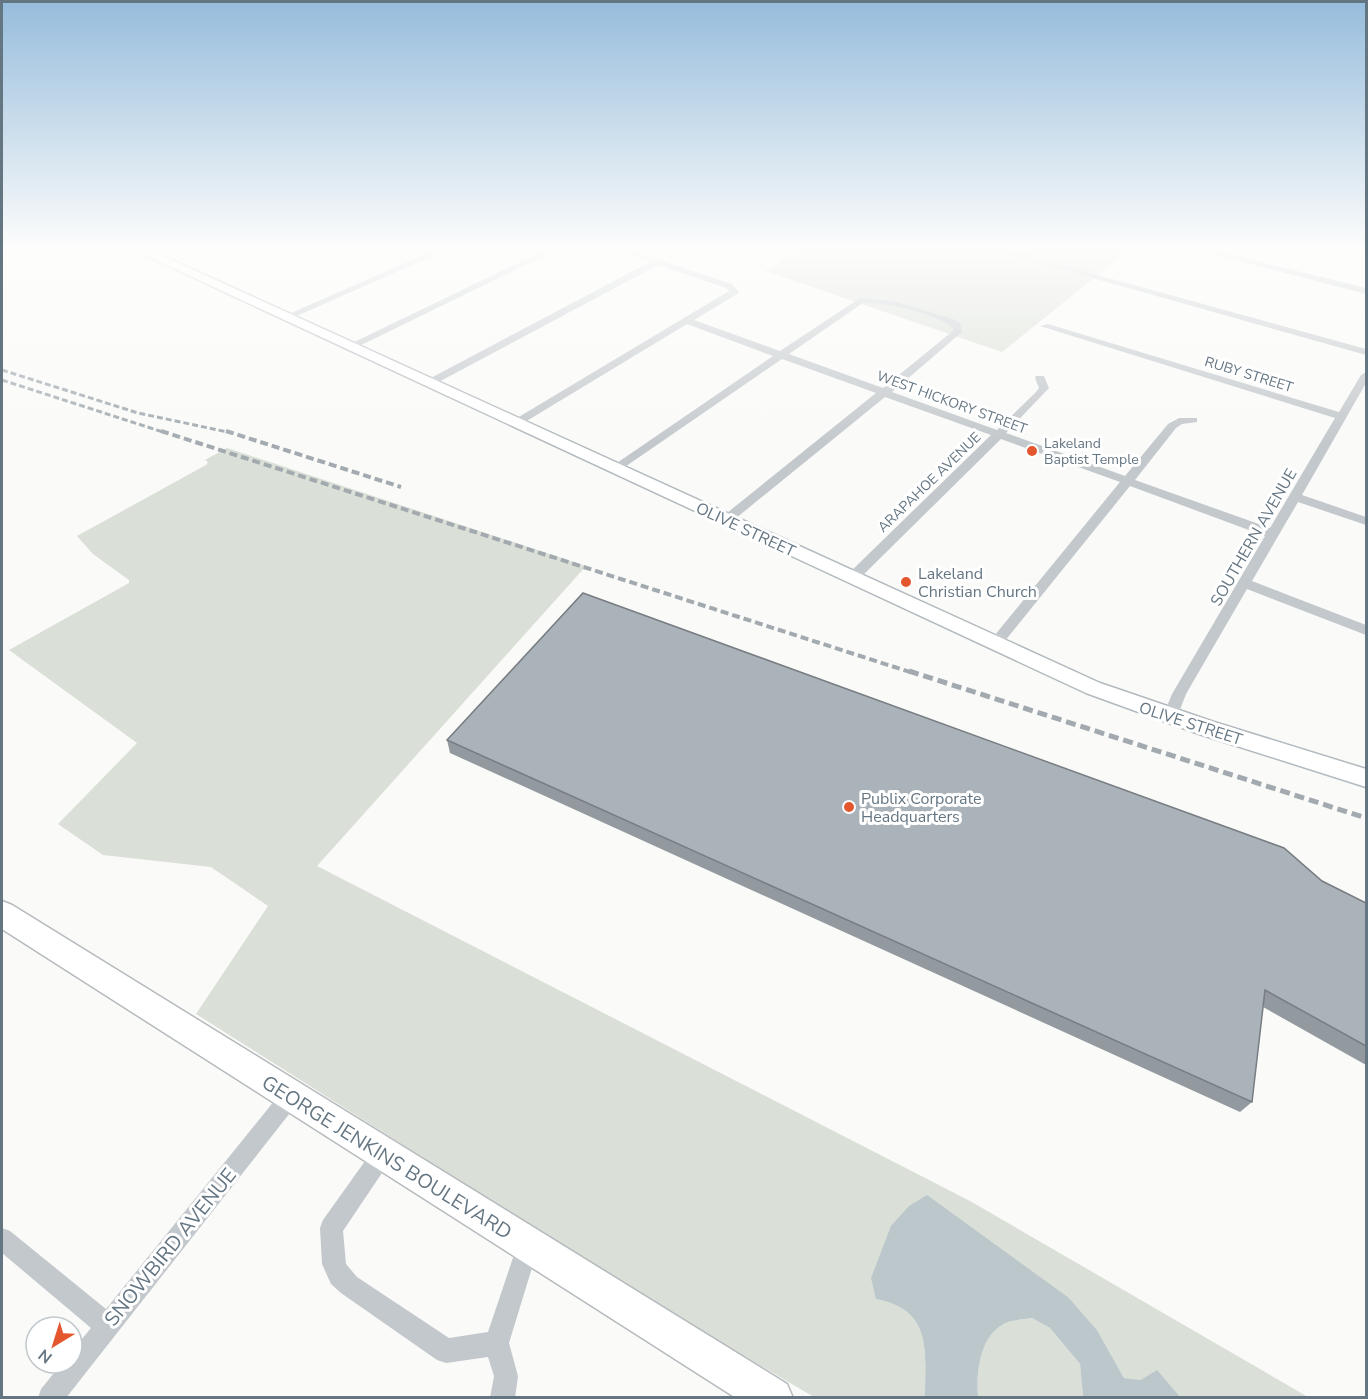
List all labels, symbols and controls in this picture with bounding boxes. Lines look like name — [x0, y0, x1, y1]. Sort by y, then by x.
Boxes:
street label: RUBY STREET — [1202, 352, 1296, 397]
street label: WEST HICKORY STREET — [874, 366, 1030, 439]
street label: ARAPAHOE AVENUE — [874, 428, 985, 537]
place label: Lakeland Baptist Temple — [1044, 434, 1139, 469]
marker: Lakeland Baptist Temple — [1025, 444, 1039, 458]
street label: SOUTHERN AVENUE — [1205, 465, 1302, 610]
street label: OLIVE STREET — [692, 497, 799, 563]
place label: Lakeland Christian Church — [918, 563, 1037, 603]
marker: Lakeland Christian Church — [899, 575, 913, 589]
street label: OLIVE STREET — [1136, 697, 1246, 751]
place label: Publix Corporate Headquarters — [861, 788, 982, 828]
marker: Publix Corporate Headquarters — [842, 800, 856, 814]
street label: GEORGE JENKINS BOULEVARD — [257, 1069, 517, 1246]
street label: SNOWBIRD AVENUE — [98, 1163, 243, 1332]
north arrow — [24, 1315, 84, 1375]
text: N — [34, 1344, 57, 1368]

